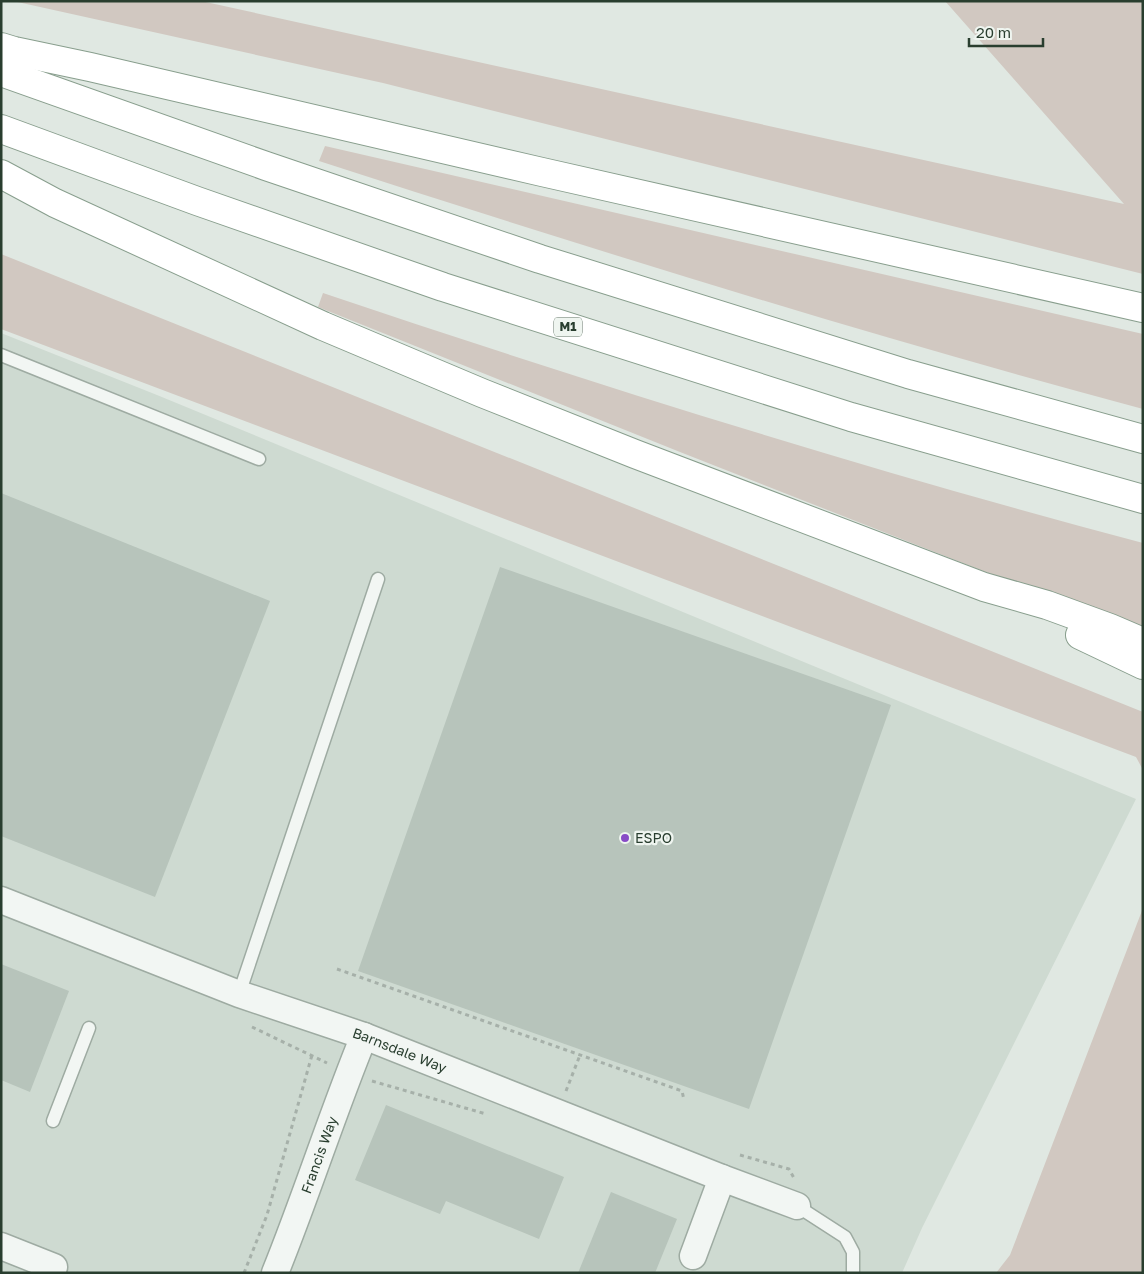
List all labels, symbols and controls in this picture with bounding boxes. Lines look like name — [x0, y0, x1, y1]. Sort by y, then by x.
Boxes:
scale bar — [969, 15, 1043, 47]
text: 20 m — [976, 23, 1011, 41]
road number: M1 — [554, 318, 582, 337]
place label: ESPO — [635, 829, 672, 846]
marker: ESPO — [619, 832, 631, 844]
street label: Barnsdale Way — [350, 1024, 449, 1076]
street label: Francis Way — [297, 1114, 341, 1196]

